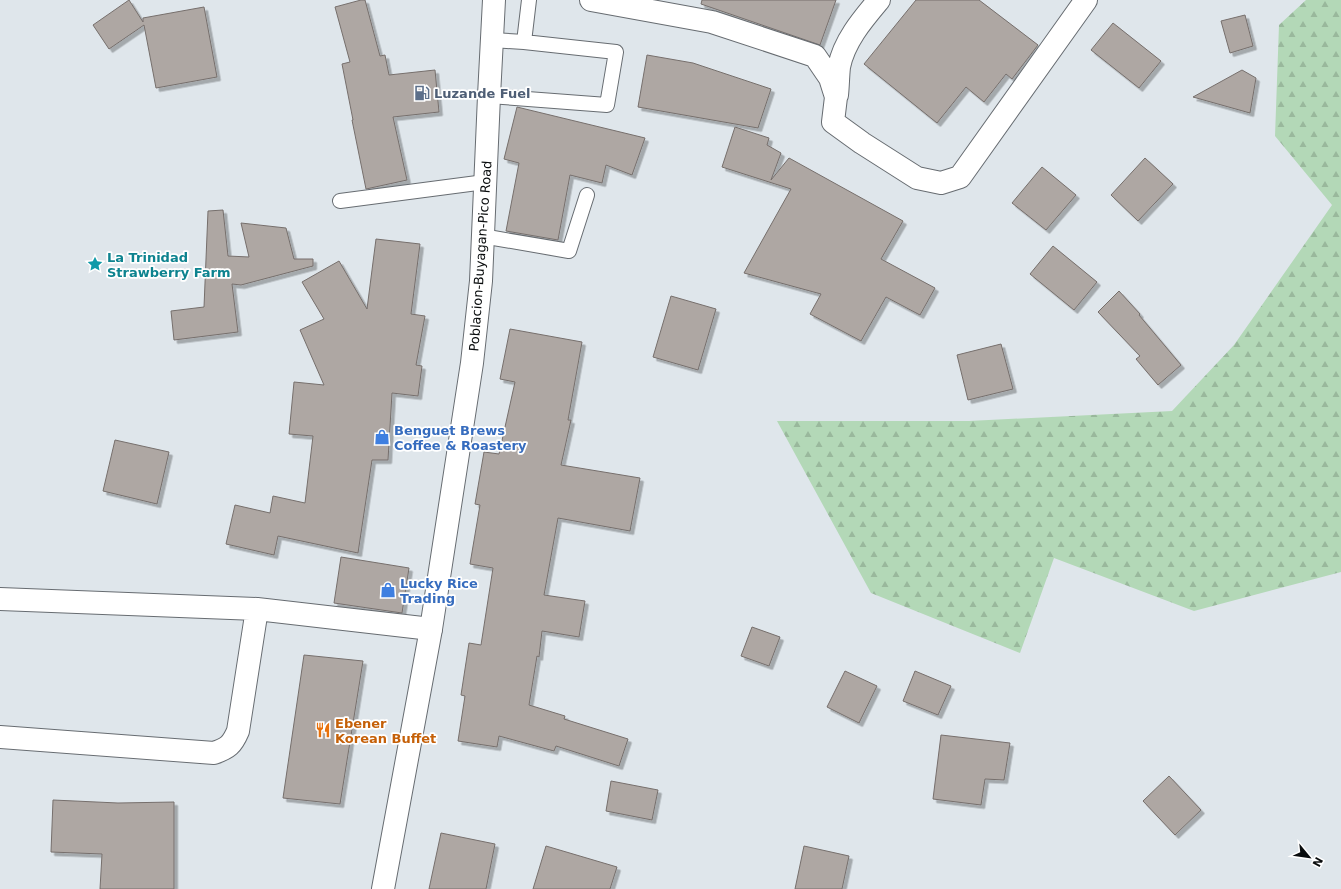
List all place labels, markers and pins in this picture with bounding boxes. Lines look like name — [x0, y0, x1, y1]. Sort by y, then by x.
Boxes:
fuel station icon: Luzande Fuel — [413, 84, 431, 102]
place label: Luzande Fuel — [434, 86, 531, 101]
place label: La Trinidad Strawberry Farm — [107, 250, 231, 280]
place icon: La Trinidad Strawberry Farm — [86, 255, 104, 273]
place label: Benguet Brews Coffee & Roastery — [394, 423, 527, 453]
shop icon: Benguet Brews Coffee & Roastery — [373, 428, 391, 446]
place label: Lucky Rice Trading — [400, 576, 478, 606]
shop icon: Lucky Rice Trading — [379, 581, 397, 599]
place label: Ebener Korean Buffet — [335, 716, 436, 746]
restaurant icon: Ebener Korean Buffet — [314, 721, 332, 739]

